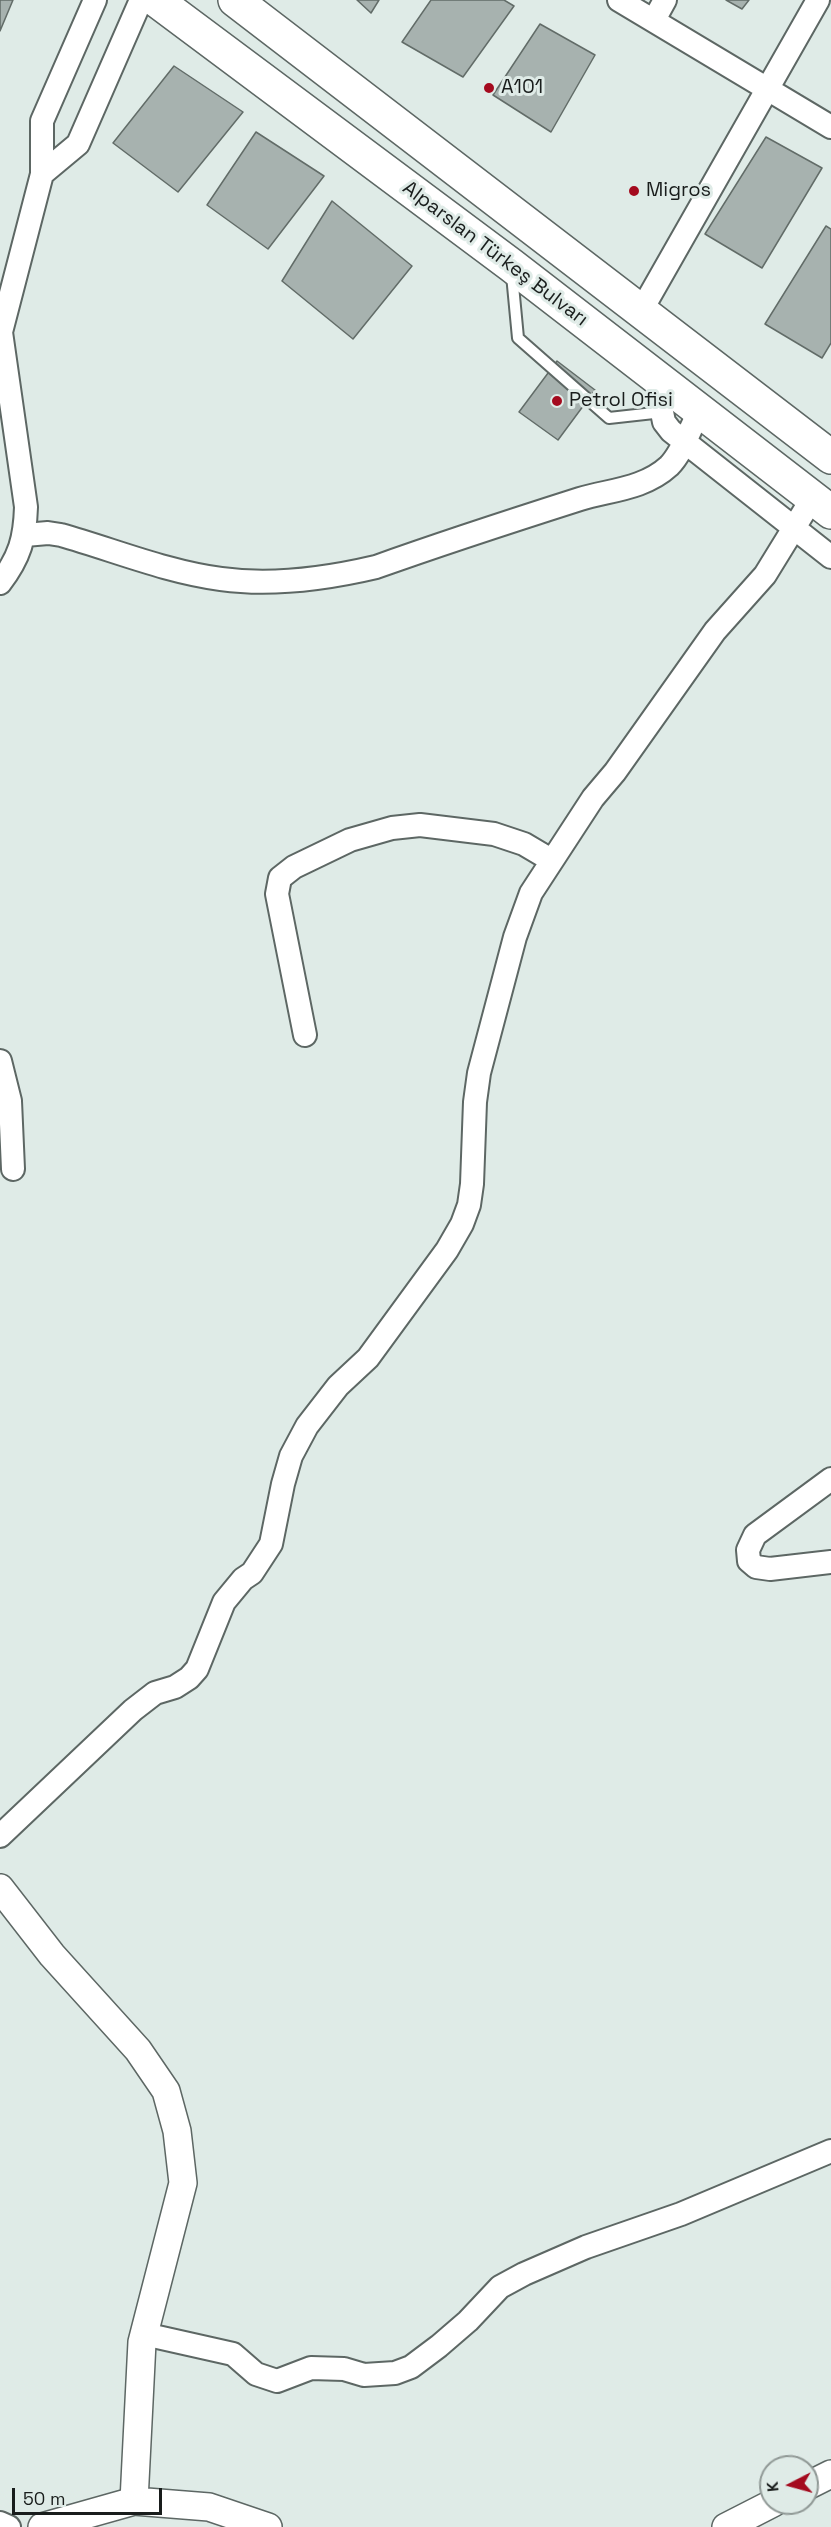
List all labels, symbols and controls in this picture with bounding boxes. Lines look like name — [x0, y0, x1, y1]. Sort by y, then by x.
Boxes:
place label: A101 — [501, 76, 543, 100]
marker: A101 — [482, 81, 496, 95]
street label: Alparslan Türkeş Bulvarı — [397, 176, 593, 332]
place label: Migros — [646, 179, 711, 203]
marker: Migros — [627, 184, 641, 198]
place label: Petrol Ofisi — [569, 389, 673, 413]
marker: Petrol Ofisi — [550, 394, 564, 408]
north arrow — [759, 2455, 819, 2515]
scale bar — [15, 2476, 165, 2514]
text: K — [762, 2481, 784, 2493]
text: 50 m — [23, 2487, 65, 2510]

